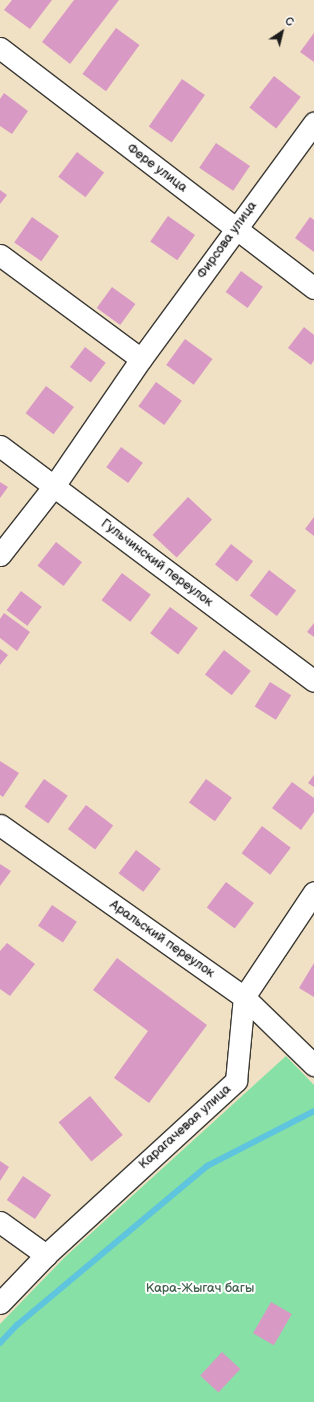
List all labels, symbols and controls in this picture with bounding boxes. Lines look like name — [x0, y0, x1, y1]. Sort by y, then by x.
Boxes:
north arrow — [262, 12, 302, 52]
text: С — [282, 14, 296, 29]
street label: Фере улица — [124, 140, 190, 196]
street label: Фирсова улица — [194, 198, 260, 282]
street label: Гульчинский переулок — [98, 516, 216, 610]
street label: Аральский переулок — [106, 897, 218, 981]
street label: Карагачевая улица — [136, 1082, 234, 1172]
park label: Кара-Жыгач багы — [146, 1280, 254, 1296]

